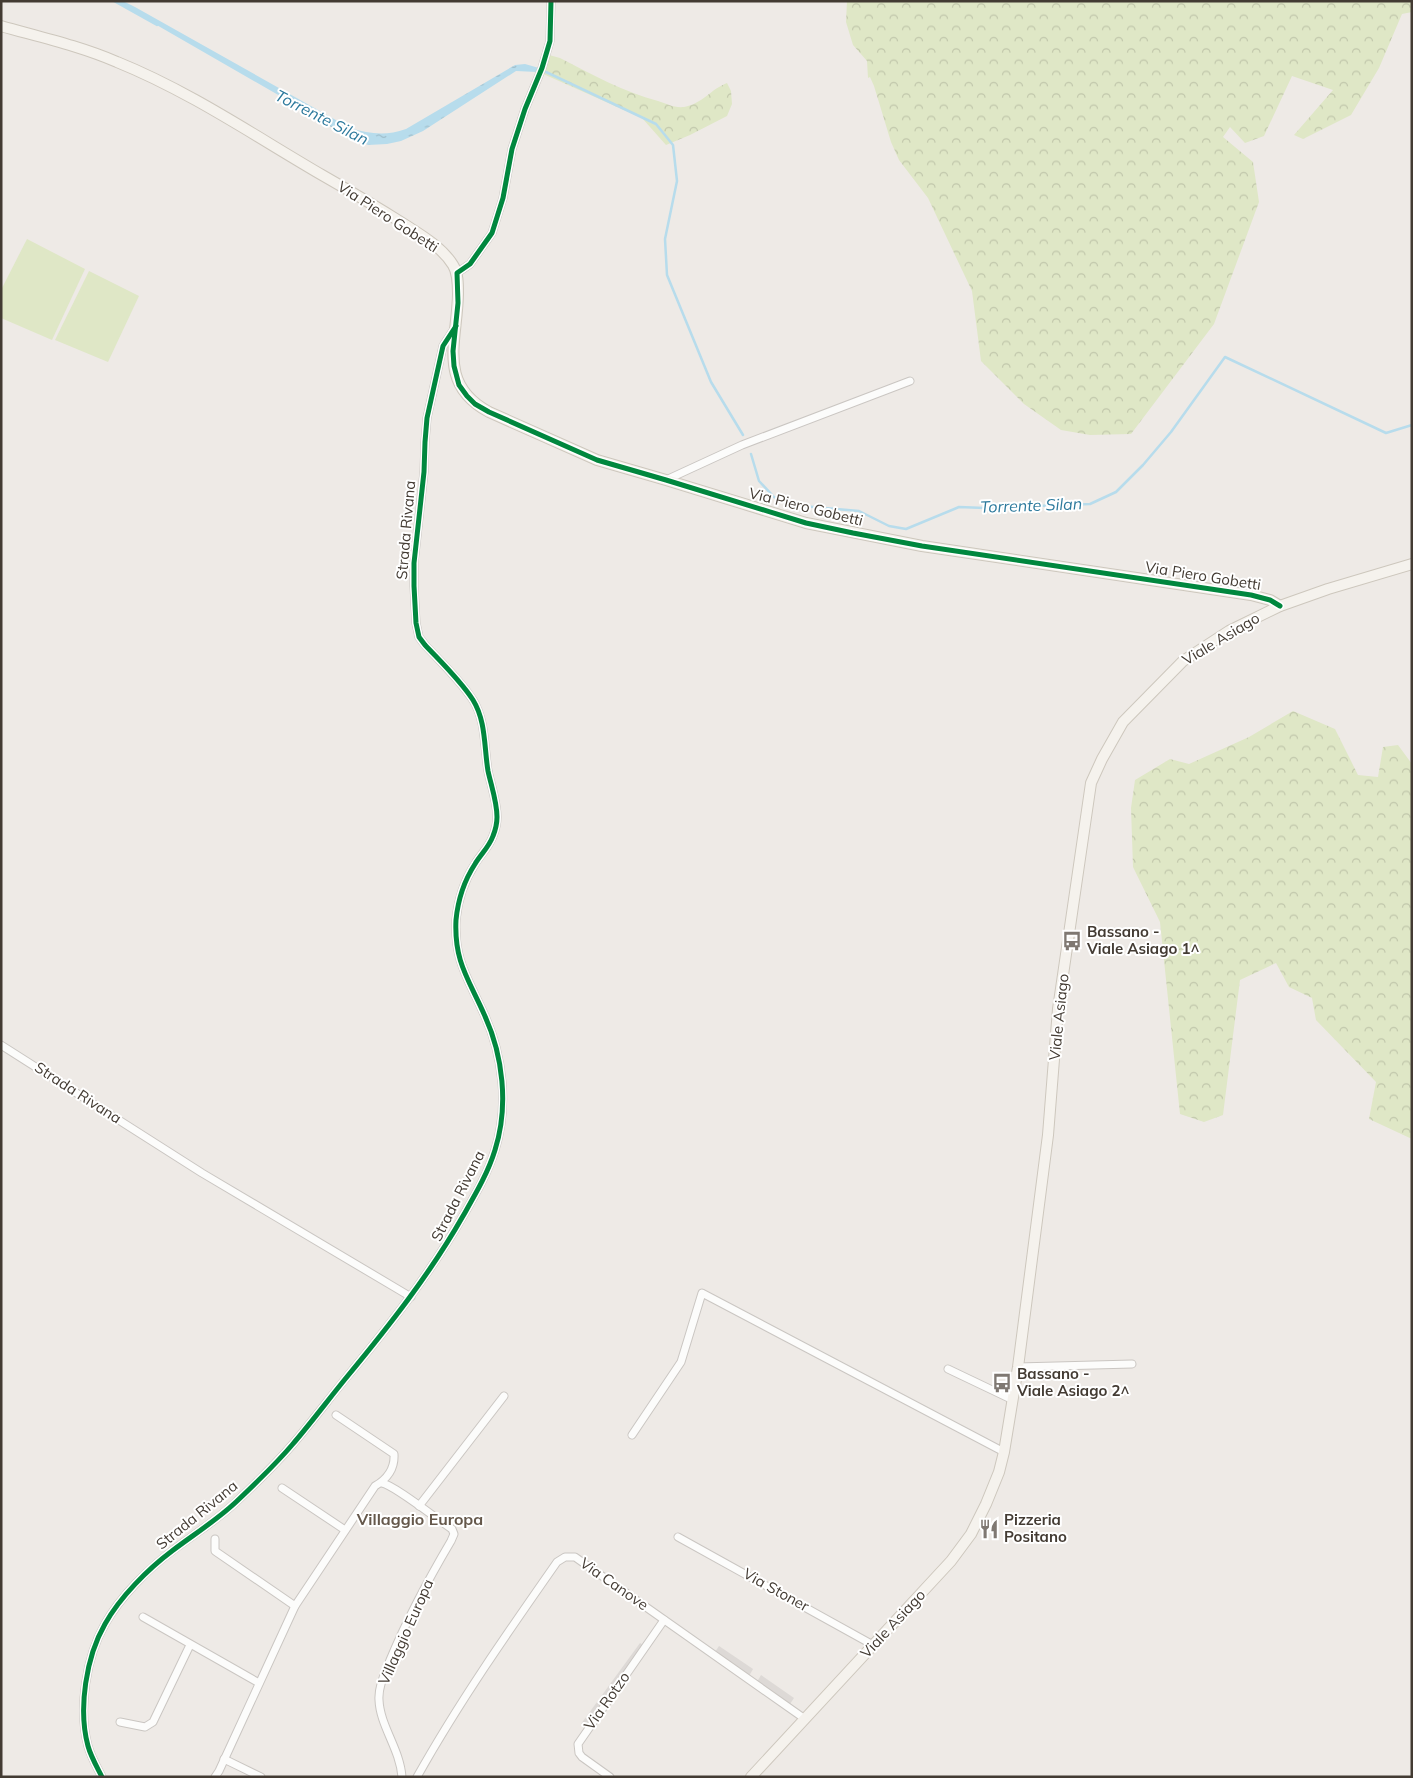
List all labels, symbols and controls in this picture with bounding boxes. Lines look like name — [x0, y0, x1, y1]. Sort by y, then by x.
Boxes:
water label: Torrente Silan — [272, 85, 372, 149]
street label: Via Piero Gobetti — [334, 177, 442, 256]
street label: Strada Rivana — [392, 480, 419, 580]
street label: Via Piero Gobetti — [747, 483, 865, 530]
water label: Torrente Silan — [980, 493, 1082, 517]
street label: Via Piero Gobetti — [1144, 557, 1262, 594]
street label: Viale Asiago — [1178, 608, 1263, 669]
place label: Bassano - Viale Asiago 1^ — [1086, 922, 1199, 958]
bus stop icon: Bassano - Viale Asiago 1^ — [1061, 930, 1083, 952]
street label: Viale Asiago — [1044, 973, 1073, 1061]
street label: Strada Rivana — [31, 1058, 125, 1128]
street label: Strada Rivana — [427, 1147, 489, 1244]
place label: Bassano - Viale Asiago 2^ — [1016, 1364, 1129, 1400]
bus stop icon: Bassano - Viale Asiago 2^ — [991, 1372, 1013, 1394]
street label: Strada Rivana — [152, 1476, 241, 1553]
district label: Villaggio Europa — [356, 1509, 483, 1529]
place label: Pizzeria Positano — [1004, 1510, 1067, 1546]
restaurant icon: Pizzeria Positano — [978, 1518, 1000, 1540]
street label: Via Canove — [576, 1553, 652, 1614]
street label: Via Stoner — [740, 1564, 813, 1616]
street label: Villaggio Europa — [374, 1576, 437, 1688]
street label: Viale Asiago — [856, 1585, 929, 1662]
street label: Via Rotzo — [580, 1668, 634, 1734]

